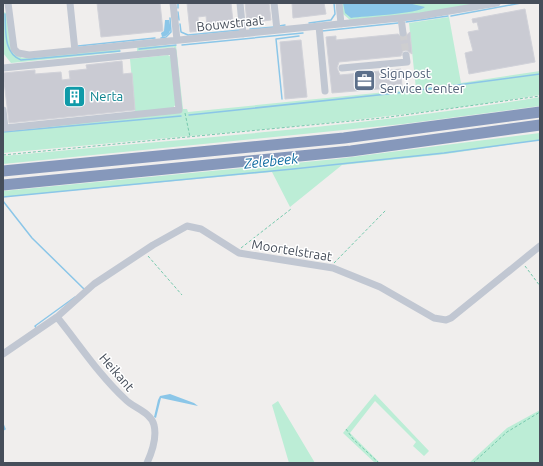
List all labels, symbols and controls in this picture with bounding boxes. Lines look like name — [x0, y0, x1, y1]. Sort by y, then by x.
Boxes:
street label: Bouwstraat — [196, 13, 264, 33]
place label: Signpost Service Center — [380, 66, 465, 95]
office icon: Signpost Service Center — [352, 67, 378, 93]
building icon: Nerta — [61, 83, 87, 109]
place label: Nerta — [90, 89, 123, 103]
water label: Zelebeek — [242, 150, 300, 172]
street label: Moortelstraat — [251, 237, 333, 263]
street label: Heikant — [97, 350, 137, 394]

